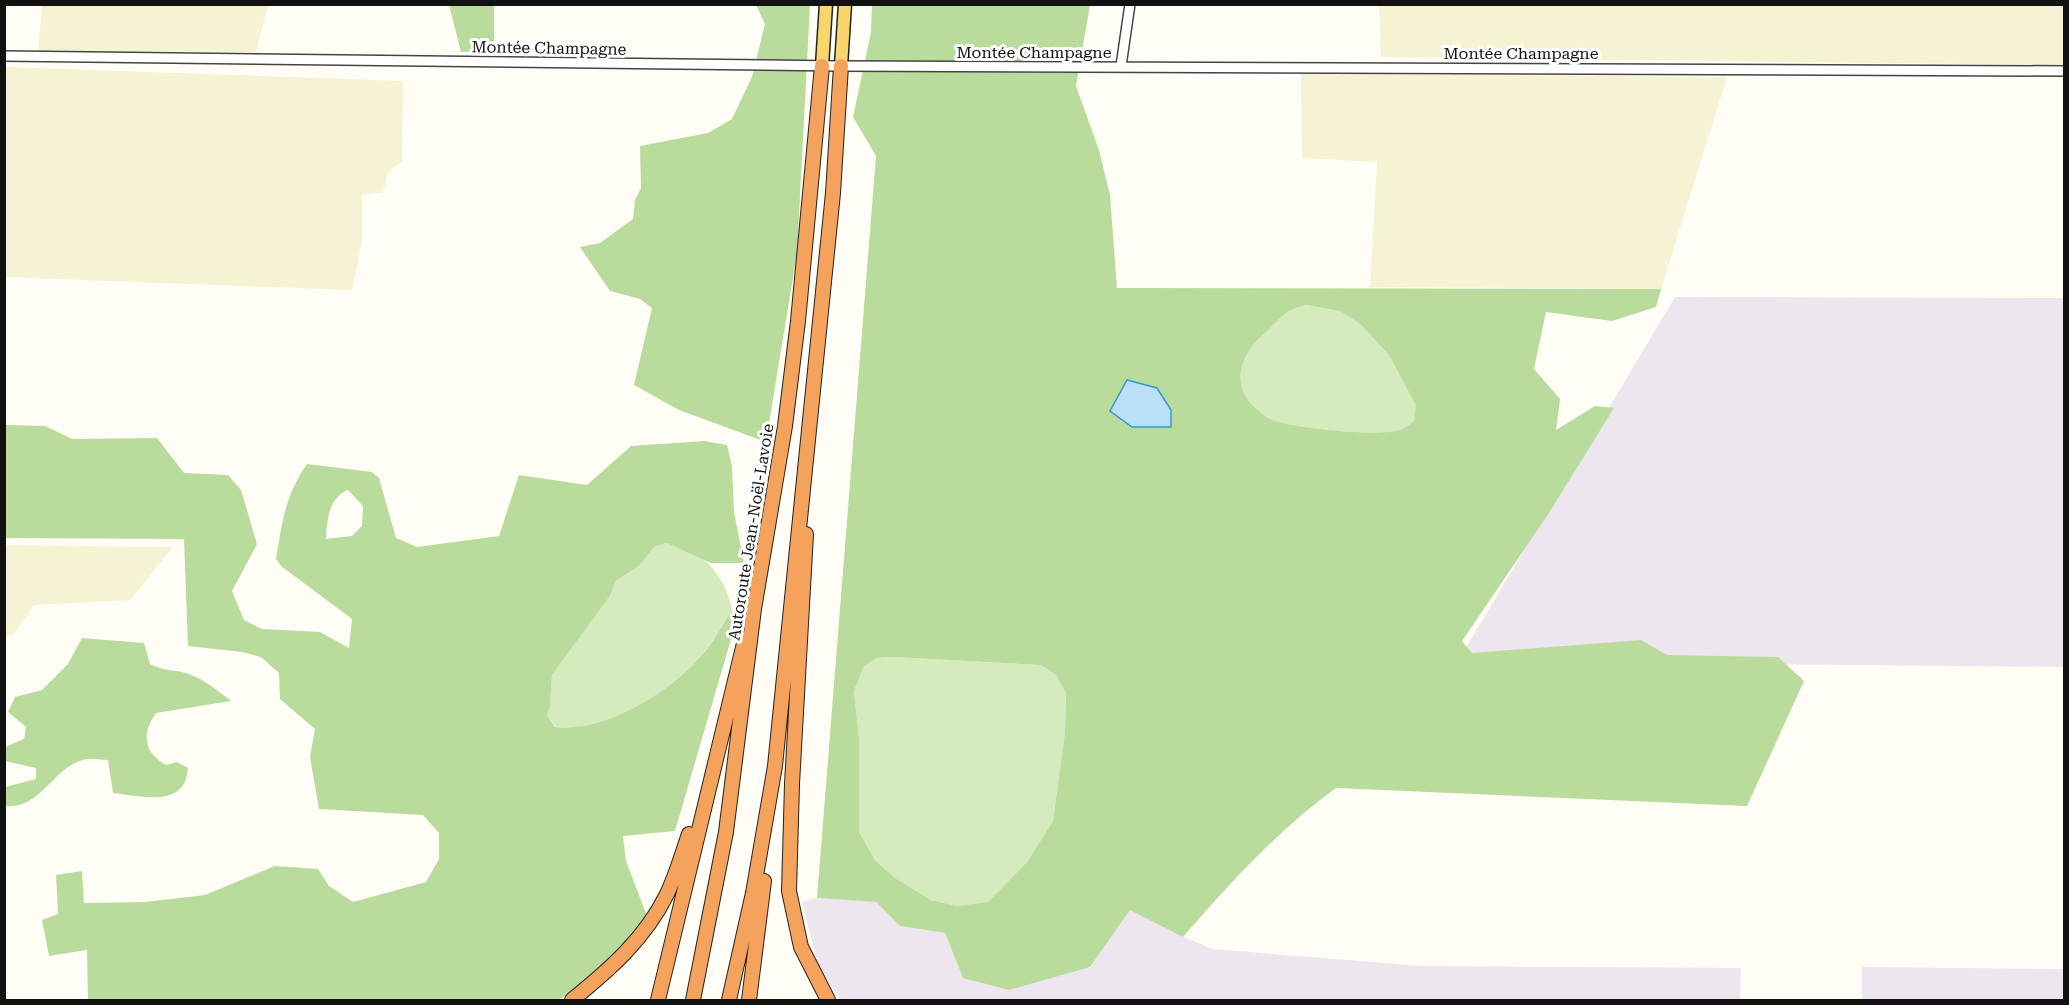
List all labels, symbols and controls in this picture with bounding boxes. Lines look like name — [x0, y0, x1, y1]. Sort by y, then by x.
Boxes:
street label: Montée Champagne — [471, 37, 627, 59]
street label: Montée Champagne — [957, 43, 1112, 62]
street label: Montée Champagne — [1444, 44, 1599, 63]
street label: Autoroute Jean-Noël-Lavoie — [724, 422, 778, 642]

